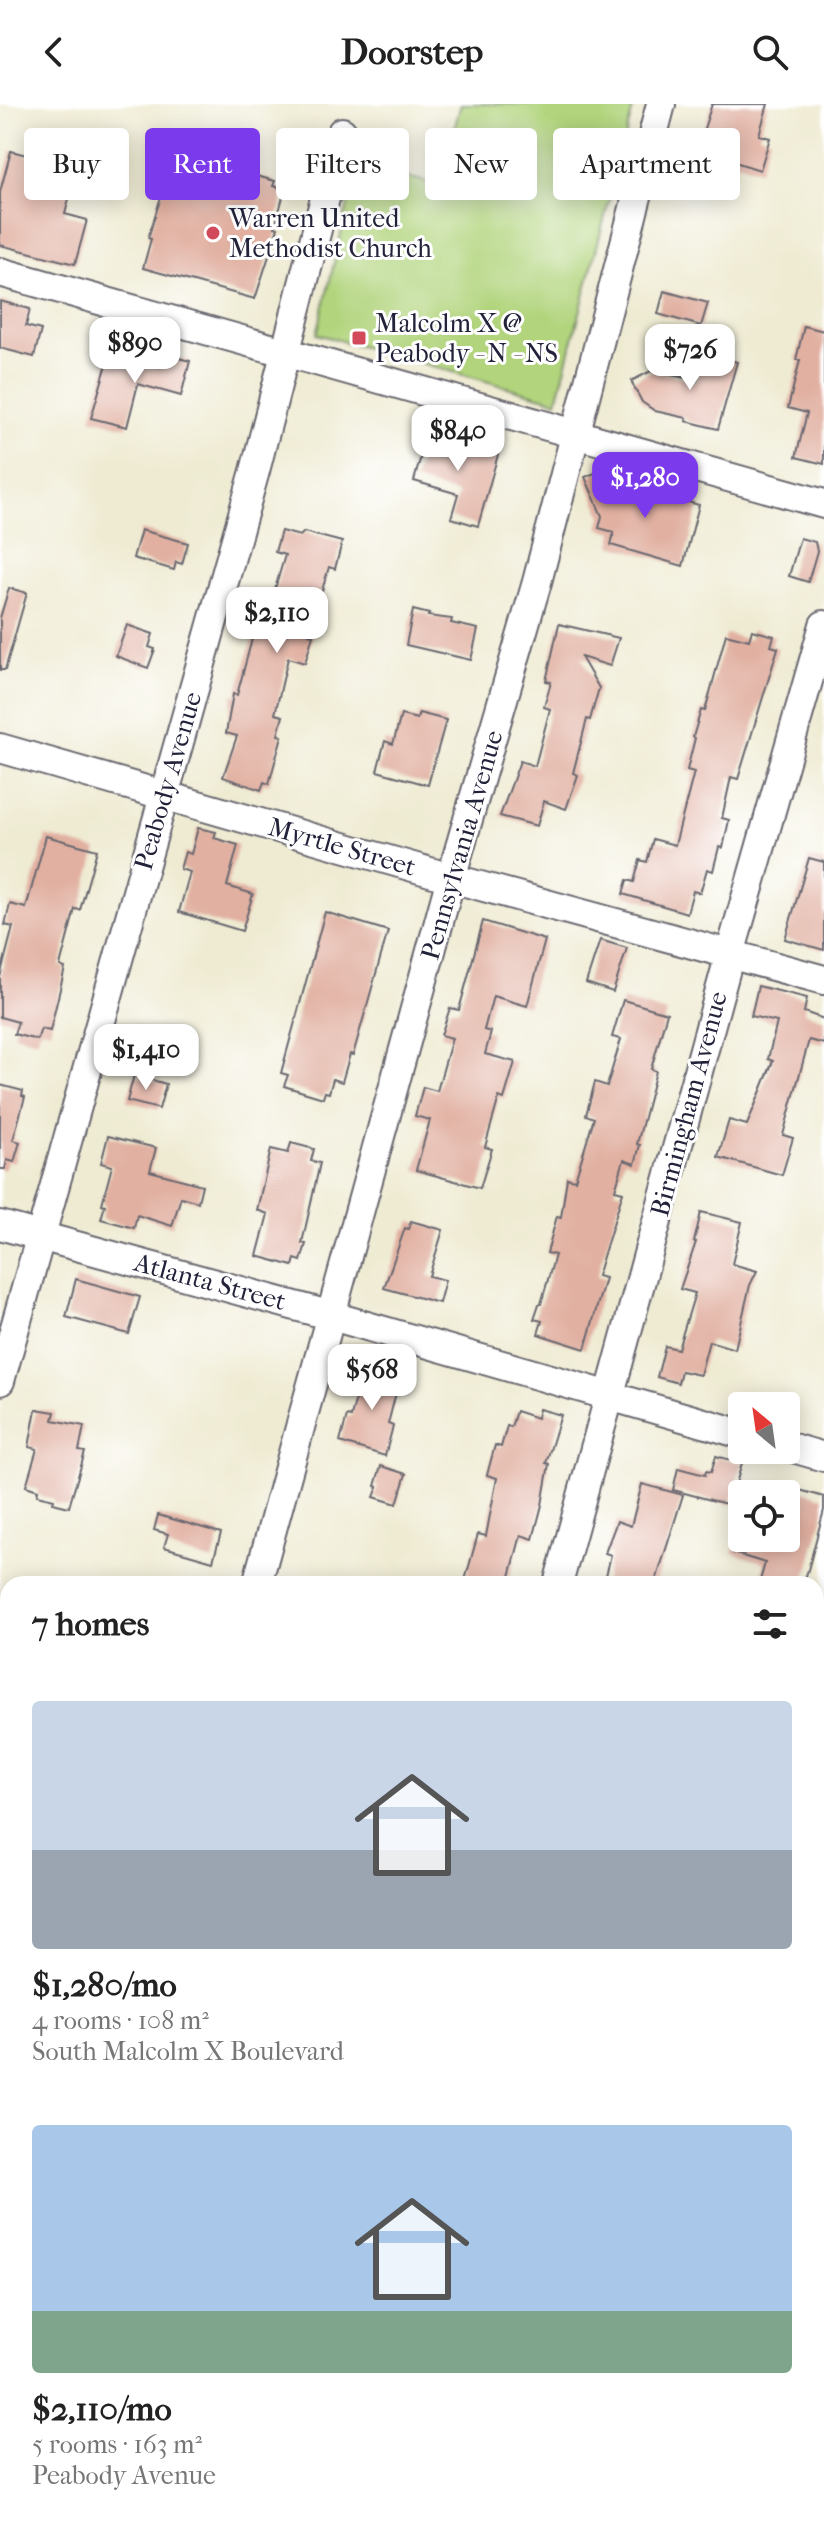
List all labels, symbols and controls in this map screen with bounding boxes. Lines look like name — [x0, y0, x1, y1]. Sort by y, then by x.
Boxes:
icon: back — [32, 30, 76, 74]
icon: search — [748, 30, 792, 74]
text: Doorstep — [341, 31, 483, 73]
chip: Buy — [24, 128, 129, 200]
chip: Rent — [145, 128, 260, 200]
chip: Filters — [276, 128, 409, 200]
chip: New — [425, 128, 537, 200]
chip: Apartment — [553, 128, 740, 200]
place label: Warren United Methodist Church — [228, 203, 432, 264]
marker: Warren United Methodist Church — [204, 224, 222, 242]
place label: Malcolm X @ Peabody - N - NS — [375, 308, 558, 369]
pin: $890 — [88, 317, 182, 385]
pin: $726 — [643, 324, 737, 392]
text: $890 — [107, 327, 163, 358]
marker: Malcolm X @ Peabody - N - NS — [350, 329, 368, 347]
text: $726 — [663, 334, 717, 365]
pin: $840 — [411, 405, 505, 473]
text: $840 — [430, 415, 486, 446]
pin: $1,280 — [580, 452, 710, 520]
text: $1,280 — [610, 462, 680, 493]
pin: $2,110 — [212, 587, 342, 655]
text: $2,110 — [244, 597, 310, 628]
street label: Peabody Avenue — [128, 688, 208, 874]
street label: Pennsylvania Avenue — [414, 727, 510, 963]
street label: Myrtle Street — [265, 811, 420, 883]
street label: Birmingham Avenue — [644, 988, 734, 1220]
pin: $1,410 — [81, 1024, 211, 1092]
text: $1,410 — [112, 1034, 180, 1065]
street label: Atlanta Street — [130, 1247, 290, 1317]
pin: $568 — [325, 1344, 419, 1412]
text: $568 — [346, 1354, 398, 1385]
north arrow — [728, 1392, 800, 1464]
map controls — [728, 1392, 800, 1552]
button: locate — [728, 1480, 800, 1552]
icon: filters — [748, 1602, 792, 1646]
text: 7 homes — [32, 1604, 149, 1644]
icon: home — [340, 1753, 484, 1897]
text: $1,280/mo — [32, 1965, 177, 2005]
text: 4 rooms · 108 m² — [32, 2005, 209, 2036]
text: South Malcolm X Boulevard — [32, 2036, 344, 2067]
icon: home — [340, 2177, 484, 2321]
text: $2,110/mo — [32, 2389, 172, 2429]
text: 5 rooms · 163 m² — [32, 2429, 202, 2460]
text: Peabody Avenue — [32, 2460, 216, 2491]

